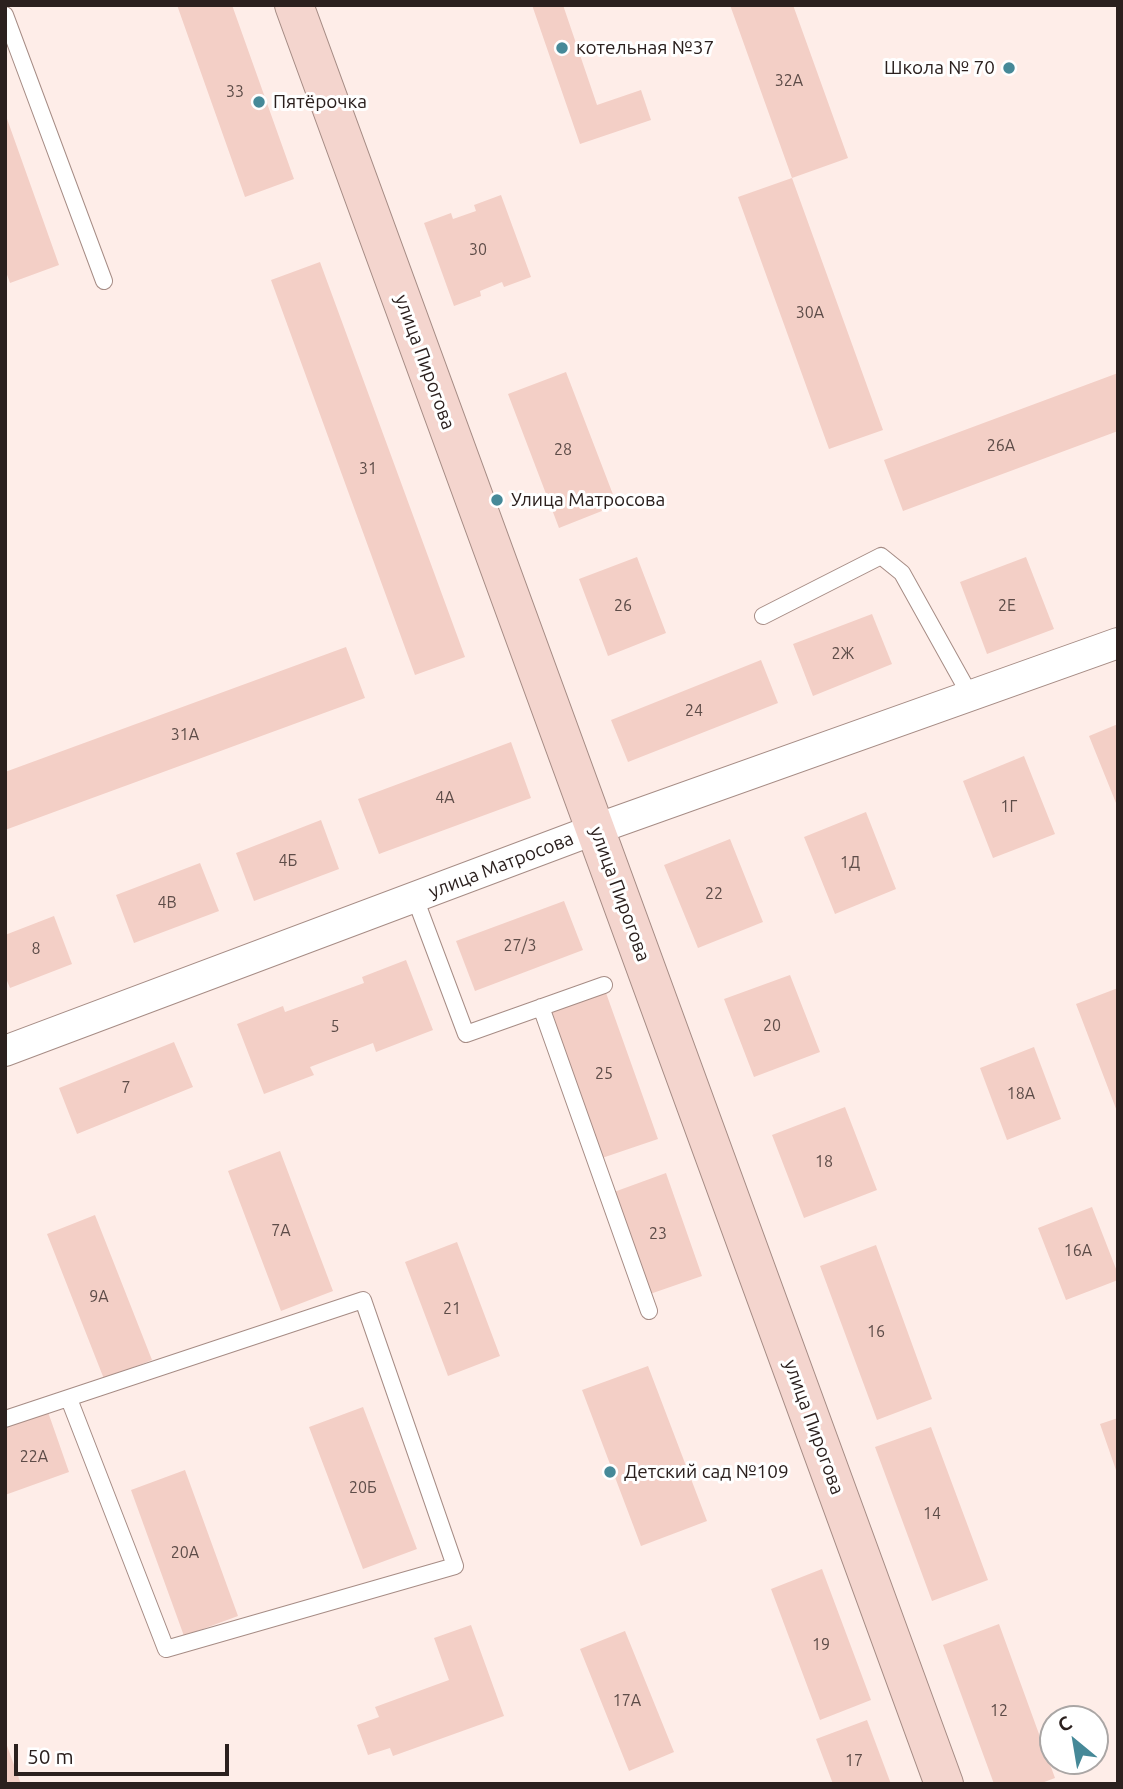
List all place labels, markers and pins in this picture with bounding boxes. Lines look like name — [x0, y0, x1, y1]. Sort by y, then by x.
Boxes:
place label: котельная №37 — [576, 37, 714, 59]
marker: котельная №37 — [554, 40, 570, 56]
place label: Школа № 70 — [884, 57, 995, 79]
marker: Школа № 70 — [1001, 60, 1017, 76]
place label: Пятёрочка — [273, 91, 367, 113]
marker: Пятёрочка — [251, 94, 267, 110]
place label: Улица Матросова — [511, 489, 665, 511]
marker: Улица Матросова — [489, 492, 505, 508]
place label: Детский сад №109 — [624, 1461, 789, 1483]
marker: Детский сад №109 — [602, 1464, 618, 1480]

